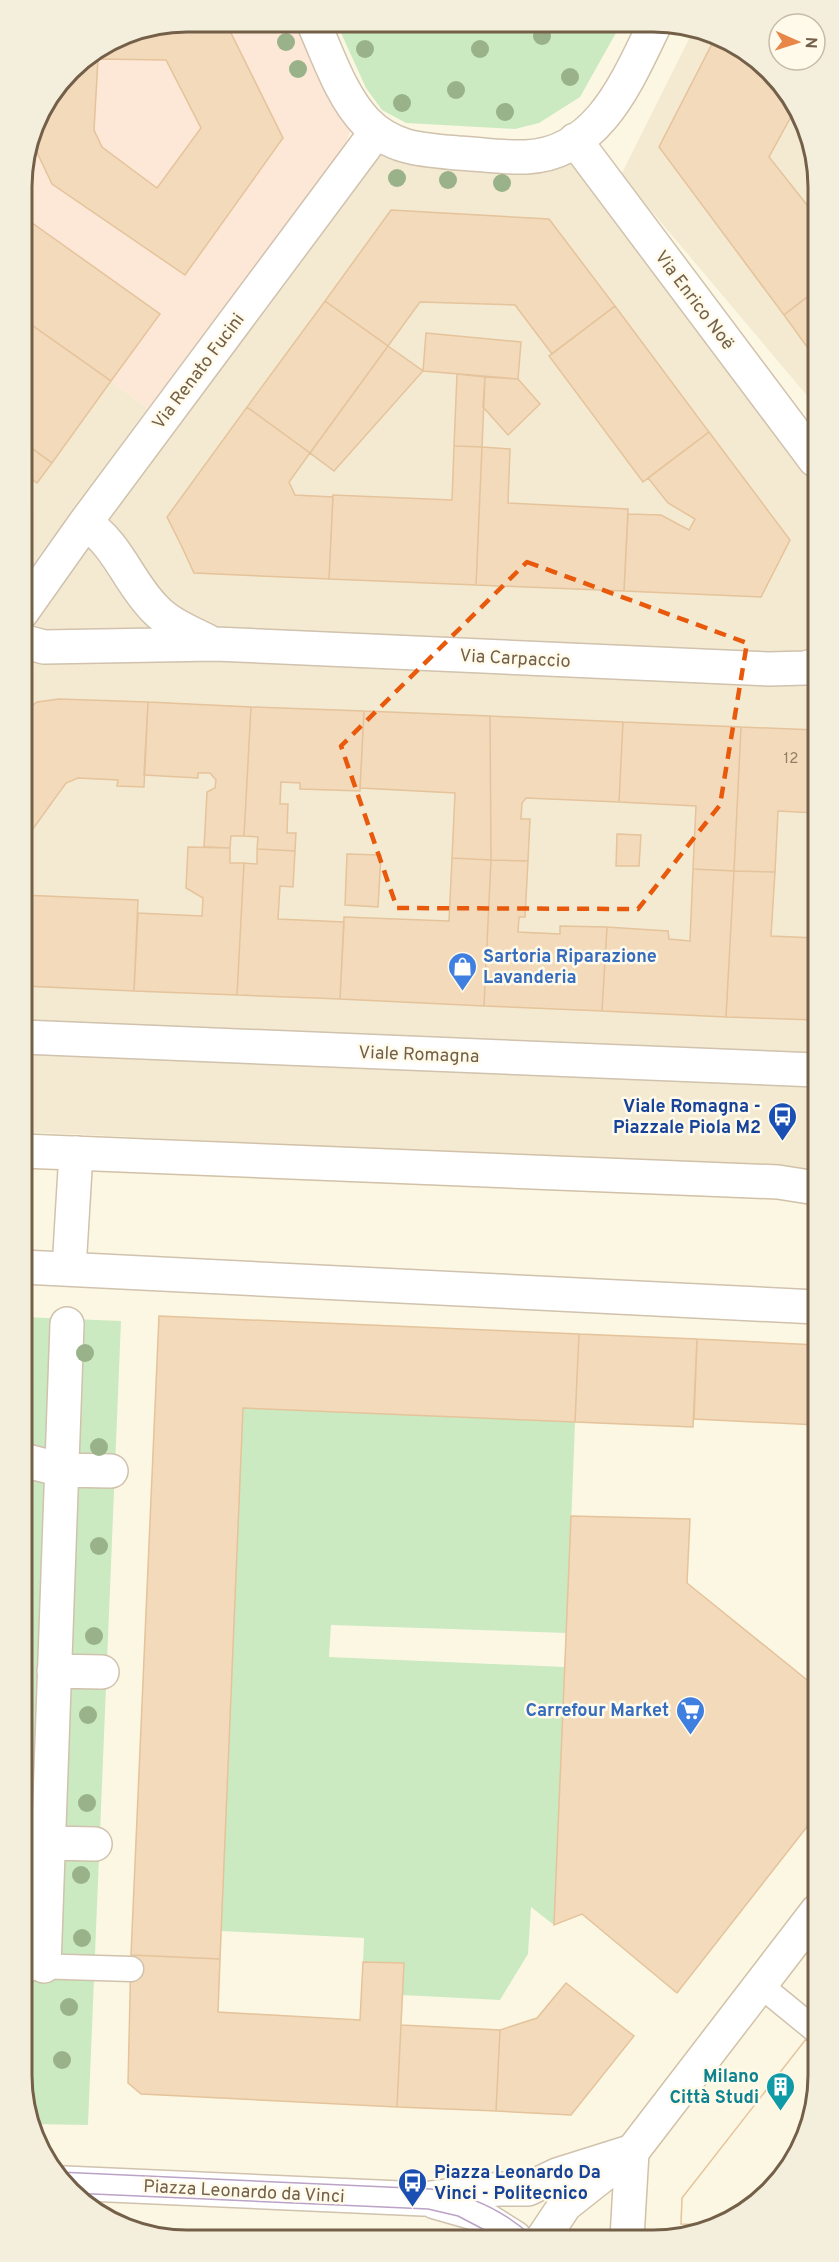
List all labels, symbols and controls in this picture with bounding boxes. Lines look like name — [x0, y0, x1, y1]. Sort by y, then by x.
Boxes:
north arrow — [767, 12, 827, 72]
text: N — [800, 36, 820, 49]
street label: Via Enrico Noë — [649, 247, 739, 355]
street label: Via Renato Fucini — [148, 309, 250, 435]
street label: Via Carpaccio — [459, 645, 571, 674]
house number: 12 — [784, 750, 798, 769]
place label: Sartoria Riparazione Lavanderia — [483, 946, 657, 990]
shop icon: Sartoria Riparazione Lavanderia — [446, 950, 478, 992]
street label: Viale Romagna — [358, 1042, 480, 1069]
place label: Viale Romagna - Piazzale Piola M2 — [613, 1096, 761, 1140]
bus stop icon: Viale Romagna - Piazzale Piola M2 — [766, 1100, 798, 1142]
supermarket icon: Carrefour Market — [674, 1694, 706, 1736]
place label: Carrefour Market — [526, 1700, 669, 1723]
place label: Milano Città Studi — [670, 2066, 759, 2110]
building icon: Milano Città Studi — [764, 2070, 796, 2112]
place label: Piazza Leonardo Da Vinci - Politecnico — [434, 2162, 601, 2206]
bus stop icon: Piazza Leonardo Da Vinci - Politecnico — [397, 2166, 429, 2208]
street label: Piazza Leonardo da Vinci — [143, 2176, 345, 2209]

